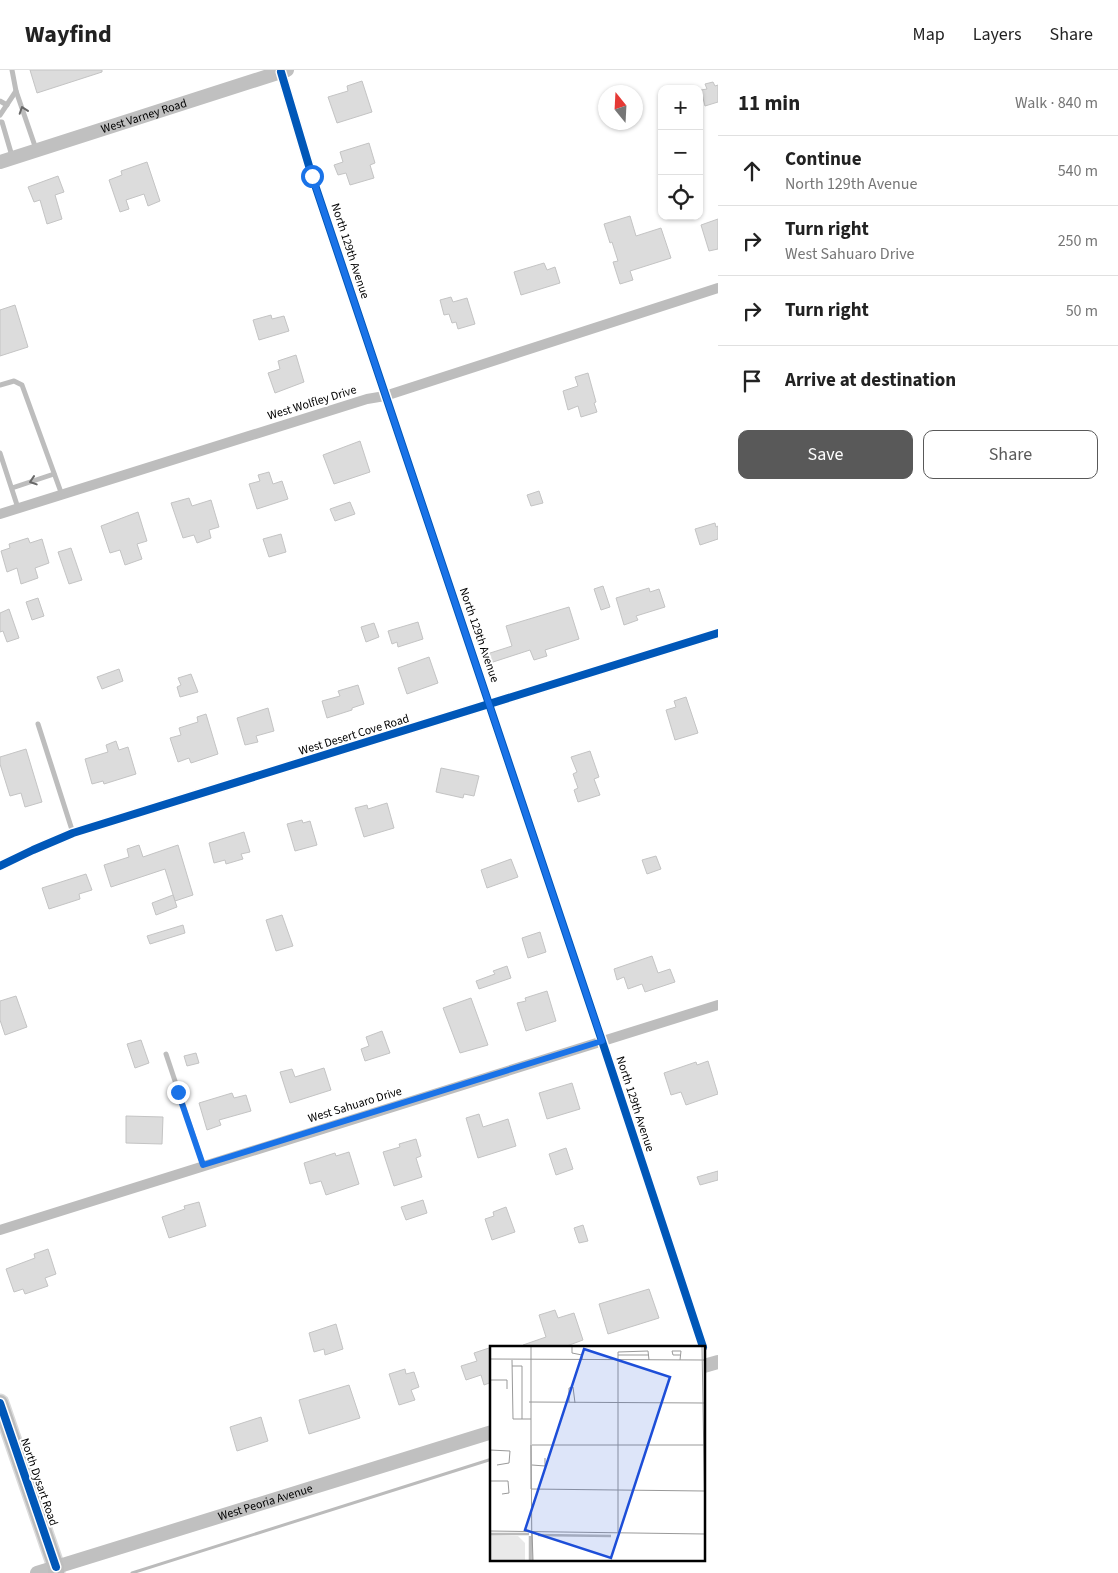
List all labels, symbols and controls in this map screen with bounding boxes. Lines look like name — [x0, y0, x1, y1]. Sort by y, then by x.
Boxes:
text: Wayfind — [25, 17, 112, 52]
text: Map — [913, 22, 945, 47]
text: Layers — [973, 22, 1022, 47]
text: Share — [1050, 22, 1093, 47]
north arrow — [598, 85, 643, 130]
map controls — [658, 85, 703, 220]
button: + — [658, 85, 703, 130]
text: 11 min — [738, 88, 800, 118]
text: Walk · 840 m — [1015, 92, 1098, 114]
street label: West Varney Road — [99, 94, 189, 138]
one-way arrow — [18, 107, 28, 115]
button: − — [658, 130, 703, 175]
text: Continue — [785, 146, 862, 173]
icon: ahead — [738, 157, 766, 185]
text: 540 m — [1058, 160, 1098, 182]
route start — [301, 165, 324, 188]
text: North 129th Avenue — [785, 173, 917, 195]
button: locate — [658, 175, 703, 220]
street label: North 129th Avenue — [327, 201, 373, 301]
text: Turn right — [785, 216, 869, 243]
icon: right — [738, 227, 766, 255]
text: 250 m — [1058, 230, 1098, 252]
text: West Sahuaro Drive — [785, 243, 915, 265]
icon: right — [738, 297, 766, 325]
text: Turn right — [785, 297, 869, 324]
text: 50 m — [1066, 300, 1098, 322]
icon: arrive — [738, 367, 766, 395]
text: Arrive at destination — [785, 367, 956, 394]
street label: West Wolfley Drive — [265, 381, 359, 425]
button: Save — [738, 430, 913, 479]
button: Share — [923, 430, 1098, 479]
one-way arrow — [29, 475, 38, 485]
street label: North 129th Avenue — [455, 585, 503, 685]
street label: West Desert Cove Road — [297, 710, 411, 760]
street label: North 129th Avenue — [612, 1054, 658, 1154]
route end — [167, 1081, 190, 1104]
street label: West Sahuaro Drive — [306, 1083, 404, 1127]
inset map — [490, 1346, 706, 1560]
street label: North Dysart Road — [16, 1436, 62, 1528]
street label: West Peoria Avenue — [216, 1480, 315, 1525]

